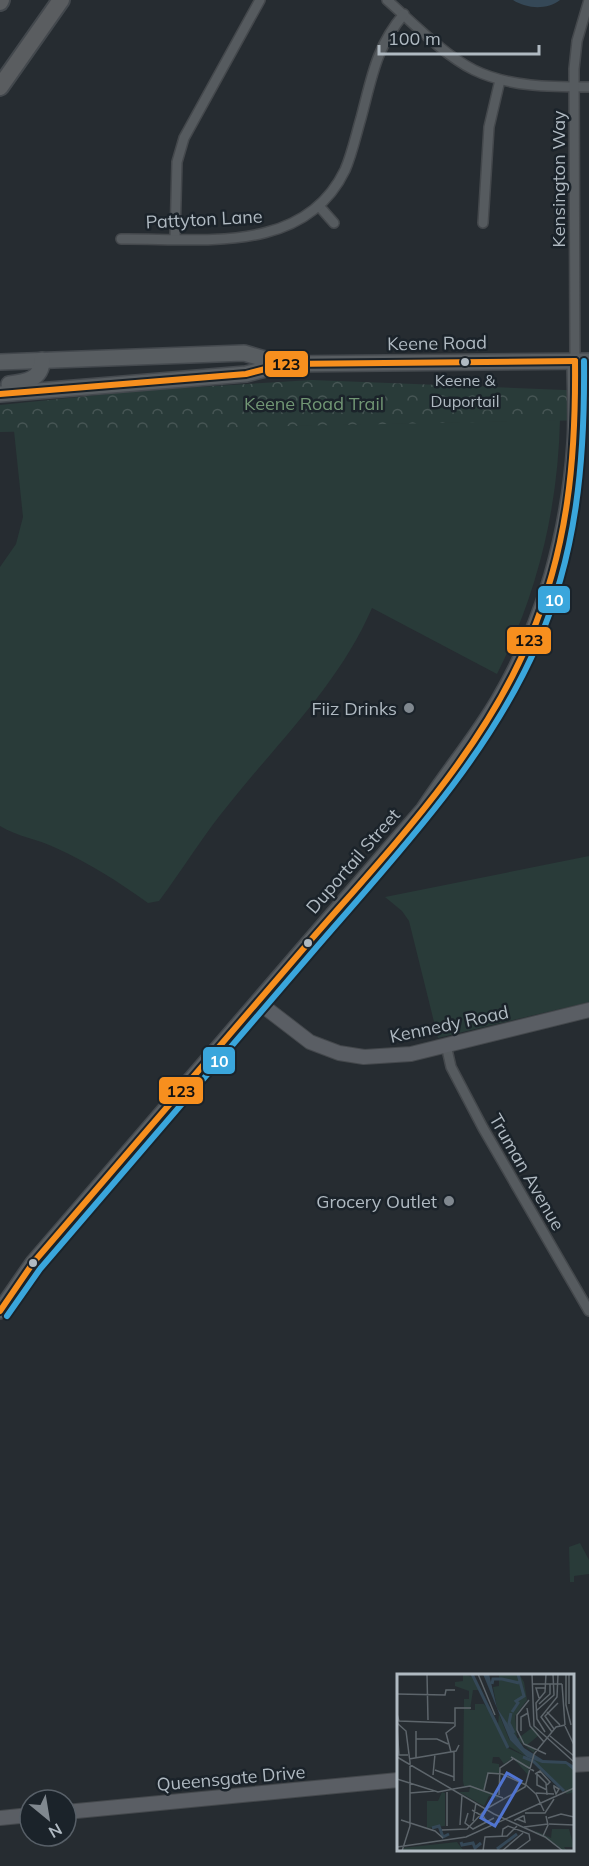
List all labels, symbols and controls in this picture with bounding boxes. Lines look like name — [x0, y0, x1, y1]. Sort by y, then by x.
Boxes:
scale bar — [379, 18, 540, 56]
text: 100 m — [388, 27, 441, 50]
street label: Kensington Way — [547, 110, 570, 248]
street label: Pattyton Lane — [145, 204, 263, 234]
street label: Keene Road — [387, 331, 487, 355]
line badge: 123 — [264, 350, 309, 378]
text: 123 — [272, 354, 300, 374]
marker: Keene & Duportail — [459, 356, 471, 368]
place label: Keene & Duportail — [431, 370, 499, 411]
park label: Keene Road Trail — [244, 392, 384, 415]
line badge: 10 — [537, 585, 571, 614]
text: 10 — [544, 590, 564, 610]
line badge: 123 — [506, 626, 552, 655]
text: 123 — [515, 630, 543, 650]
place label: Fiiz Drinks — [311, 697, 397, 720]
marker: Fiiz Drinks — [402, 701, 416, 715]
street label: Duportail Street — [301, 804, 405, 918]
unlabelled marker — [302, 937, 314, 949]
street label: Kennedy Road — [387, 1000, 511, 1048]
line badge: 10 — [202, 1046, 236, 1075]
text: 10 — [209, 1051, 229, 1071]
line badge: 123 — [158, 1076, 204, 1105]
text: 123 — [167, 1081, 195, 1101]
street label: Truman Avenue — [484, 1110, 570, 1234]
place label: Grocery Outlet — [316, 1190, 437, 1213]
marker: Grocery Outlet — [442, 1194, 456, 1208]
unlabelled marker — [27, 1257, 39, 1269]
inset map — [397, 1674, 574, 1851]
street label: Queensgate Drive — [156, 1760, 306, 1796]
north arrow — [18, 1788, 78, 1848]
text: N — [45, 1819, 66, 1843]

